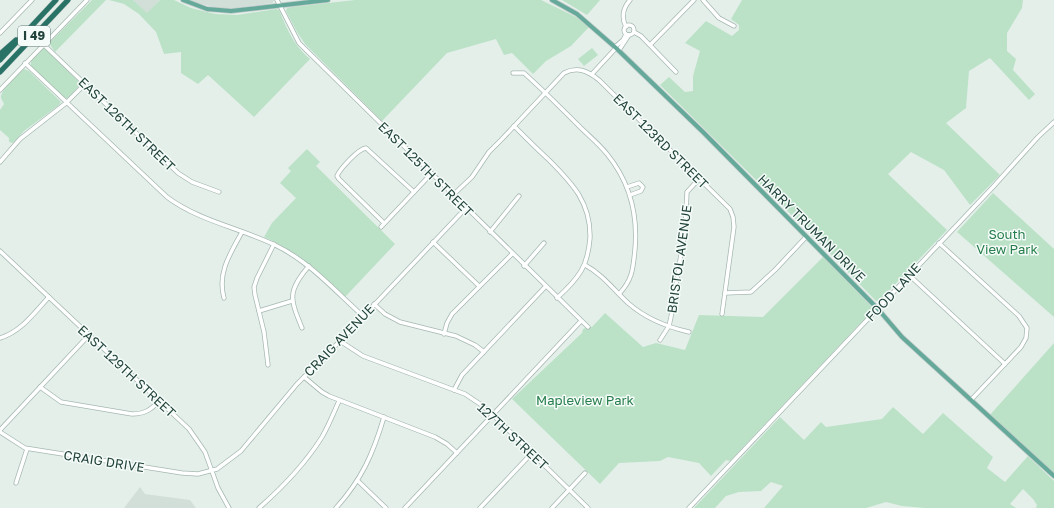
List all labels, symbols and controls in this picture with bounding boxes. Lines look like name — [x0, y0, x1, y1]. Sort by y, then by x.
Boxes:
road number: I 49 — [18, 26, 50, 46]
street label: EAST 126TH STREET — [75, 74, 179, 174]
street label: EAST 123RD STREET — [610, 90, 712, 192]
street label: EAST 125TH STREET — [375, 118, 477, 220]
street label: HARRY TRUMAN DRIVE — [755, 171, 869, 285]
street label: BRISTOL AVENUE — [663, 204, 695, 314]
park label: South View Park — [976, 226, 1038, 257]
street label: FOOD LANE — [862, 260, 924, 324]
street label: CRAIG AVENUE — [300, 300, 378, 380]
street label: EAST 129TH STREET — [75, 321, 179, 421]
park label: Mapleview Park — [536, 392, 635, 408]
street label: 127TH STREET — [474, 399, 552, 473]
street label: CRAIG DRIVE — [62, 447, 146, 475]

